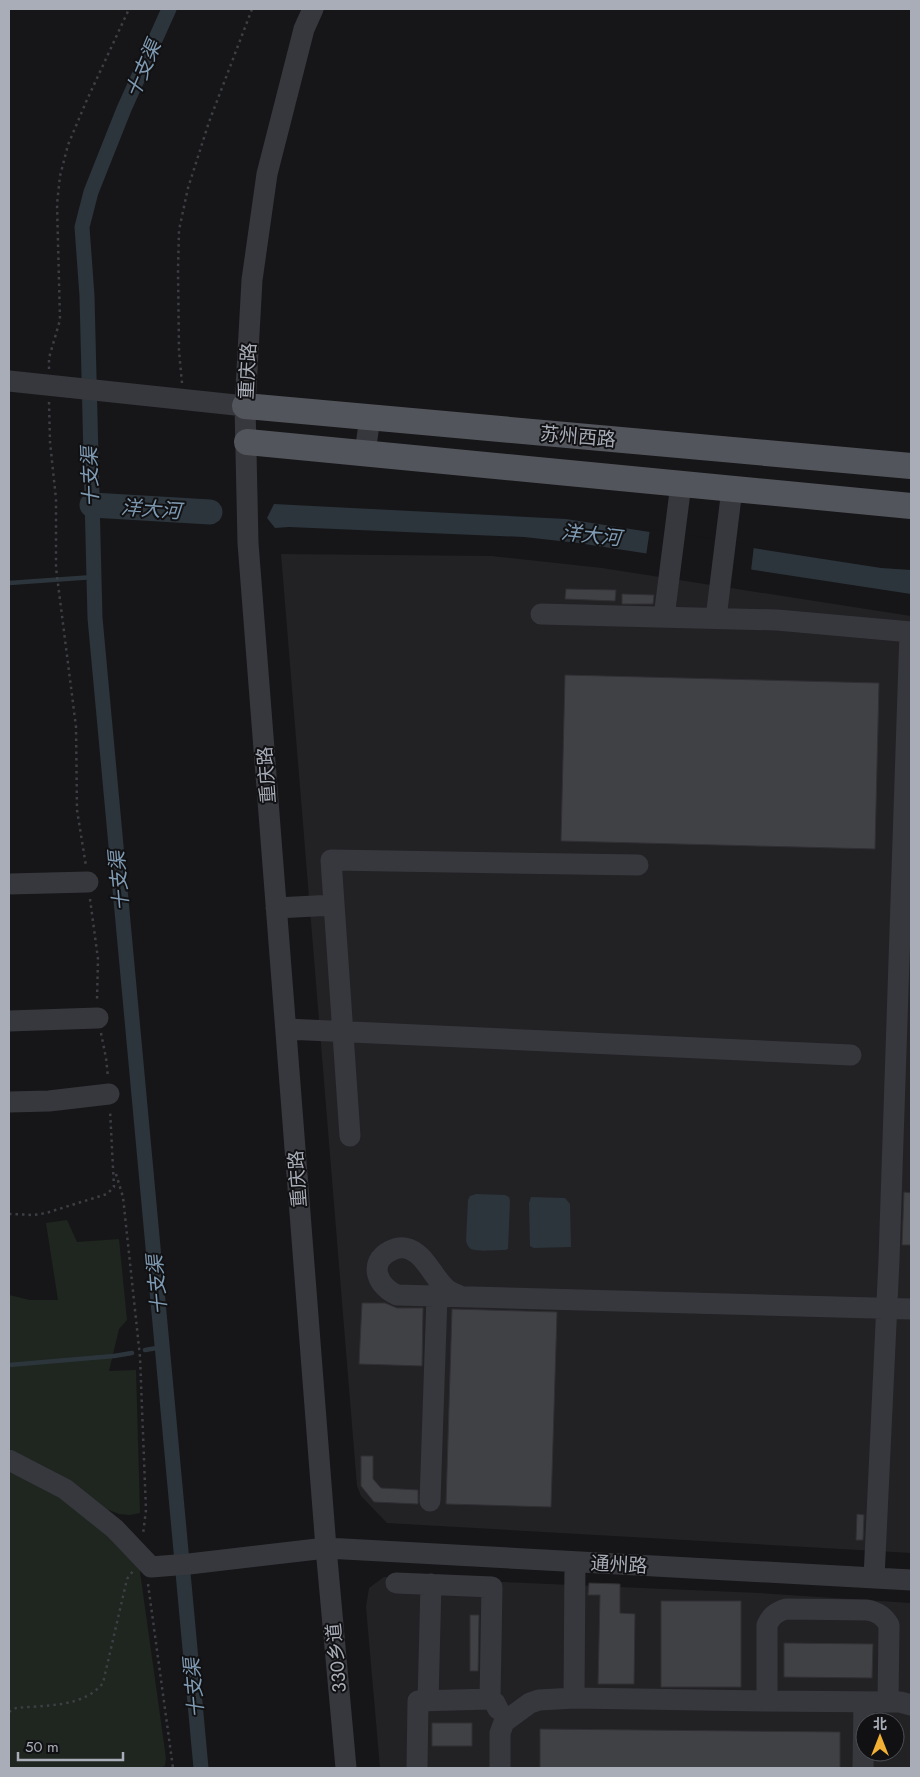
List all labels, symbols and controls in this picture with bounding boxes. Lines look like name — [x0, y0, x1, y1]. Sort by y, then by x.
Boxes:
water label: 十支渠 — [118, 33, 170, 102]
street label: 重庆路 — [233, 342, 262, 400]
street label: 苏州西路 — [539, 420, 617, 453]
water label: 十支渠 — [75, 443, 106, 507]
water label: 洋大河 — [120, 493, 186, 526]
water label: 洋大河 — [560, 518, 626, 553]
street label: 重庆路 — [251, 746, 282, 804]
water label: 十支渠 — [102, 847, 137, 912]
street label: 重庆路 — [282, 1150, 313, 1208]
water label: 十支渠 — [140, 1251, 175, 1316]
street label: 通州路 — [590, 1550, 648, 1579]
street label: 330乡道 — [320, 1622, 353, 1694]
water label: 十支渠 — [177, 1654, 212, 1719]
north arrow — [855, 1712, 905, 1762]
text: 北 — [873, 1714, 887, 1734]
scale bar — [18, 1730, 122, 1762]
text: 50 m — [25, 1736, 59, 1758]

